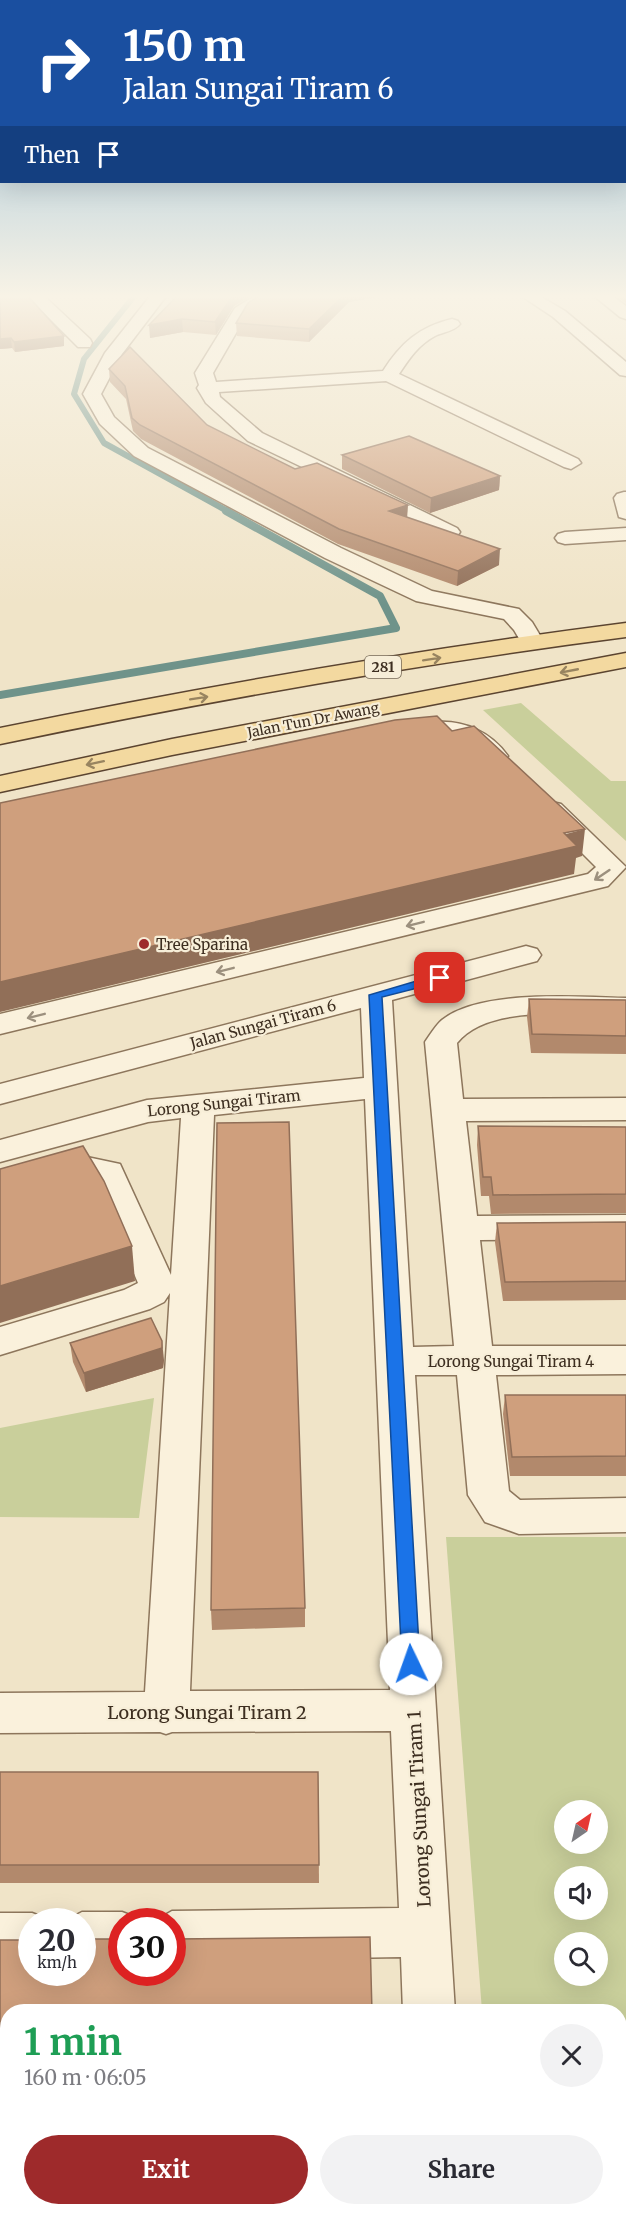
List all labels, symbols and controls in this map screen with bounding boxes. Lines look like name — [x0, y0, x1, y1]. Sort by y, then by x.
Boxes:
text: 150 m — [123, 20, 245, 72]
icon: right — [24, 24, 102, 102]
text: Jalan Sungai Tiram 6 — [123, 72, 394, 106]
icon: arrive — [92, 138, 125, 171]
text: Then — [24, 141, 80, 169]
one-way arrow — [422, 653, 442, 664]
road number: 281 — [365, 656, 401, 678]
one-way arrow — [559, 666, 579, 677]
one-way arrow — [188, 692, 208, 703]
street label: Jalan Tun Dr Awang — [245, 698, 381, 742]
one-way arrow — [85, 758, 104, 770]
one-way arrow — [595, 869, 611, 881]
one-way arrow — [405, 918, 424, 930]
place label: Tree Sparina — [156, 935, 248, 954]
marker: Tree Sparina — [137, 937, 151, 951]
pin — [414, 952, 465, 1003]
icon: arrive — [423, 961, 456, 994]
one-way arrow — [216, 964, 235, 976]
street label: Jalan Sungai Tiram 6 — [187, 995, 338, 1053]
one-way arrow — [26, 1010, 45, 1022]
street label: Lorong Sungai Tiram — [146, 1085, 302, 1120]
street label: Lorong Sungai Tiram 4 — [428, 1352, 594, 1371]
position arrow — [379, 1632, 443, 1696]
street label: Lorong Sungai Tiram 2 — [107, 1701, 307, 1724]
street label: Lorong Sungai Tiram 1 — [402, 1710, 436, 1908]
north arrow — [554, 1800, 608, 1854]
map controls — [554, 1800, 608, 1986]
button: sound — [554, 1866, 608, 1920]
speed limit sign: 30 — [108, 1908, 186, 1986]
text: 20 — [38, 1921, 76, 1959]
button: search — [554, 1932, 608, 1986]
text: km/h — [37, 1953, 77, 1972]
text: 1 min — [24, 2020, 122, 2065]
button: close — [540, 2024, 603, 2087]
text: 160 m · 06:05 — [24, 2065, 147, 2090]
button: Exit — [24, 2135, 308, 2204]
button: Share — [320, 2135, 603, 2204]

